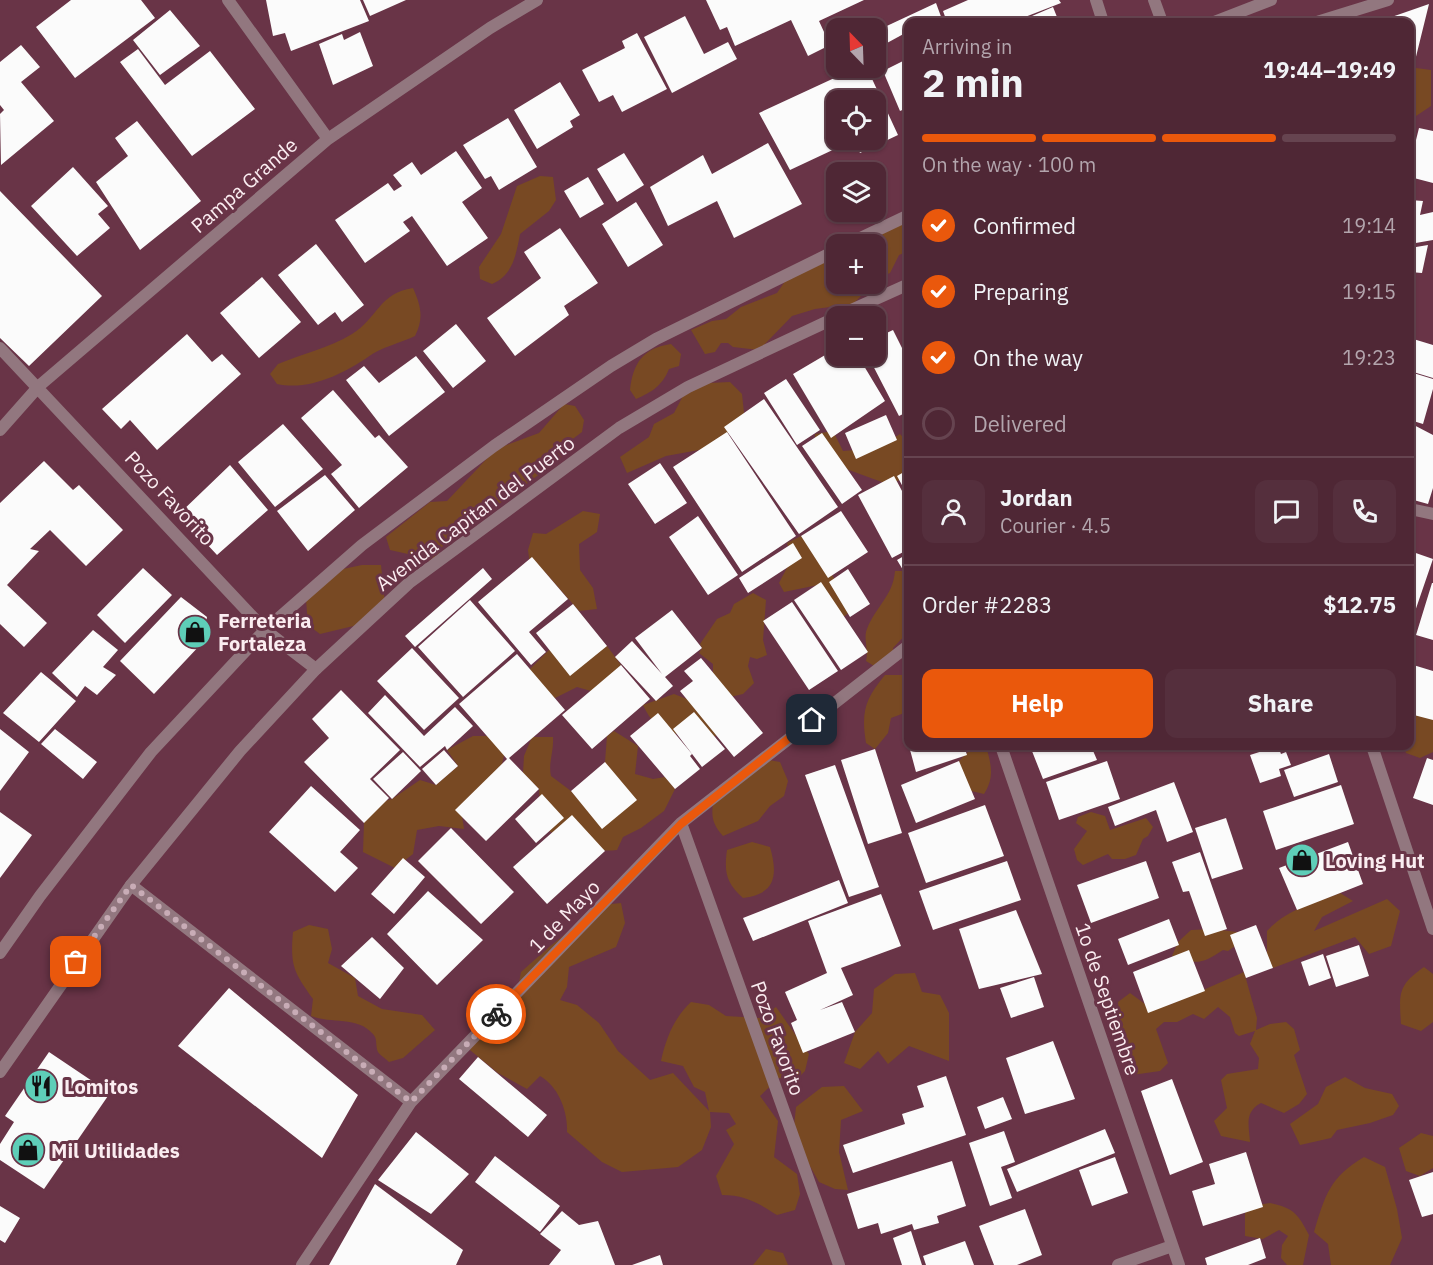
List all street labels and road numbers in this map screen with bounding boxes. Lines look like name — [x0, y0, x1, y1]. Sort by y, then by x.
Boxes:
street label: Pampa Grande — [185, 131, 303, 239]
street label: Avenida Capitan del Puerto — [370, 429, 580, 597]
street label: Pozo Favorito — [119, 445, 221, 551]
street label: 1 de Mayo — [522, 874, 606, 958]
street label: 1o de Septiembre — [1069, 919, 1147, 1079]
street label: Pozo Favorito — [745, 977, 811, 1099]

